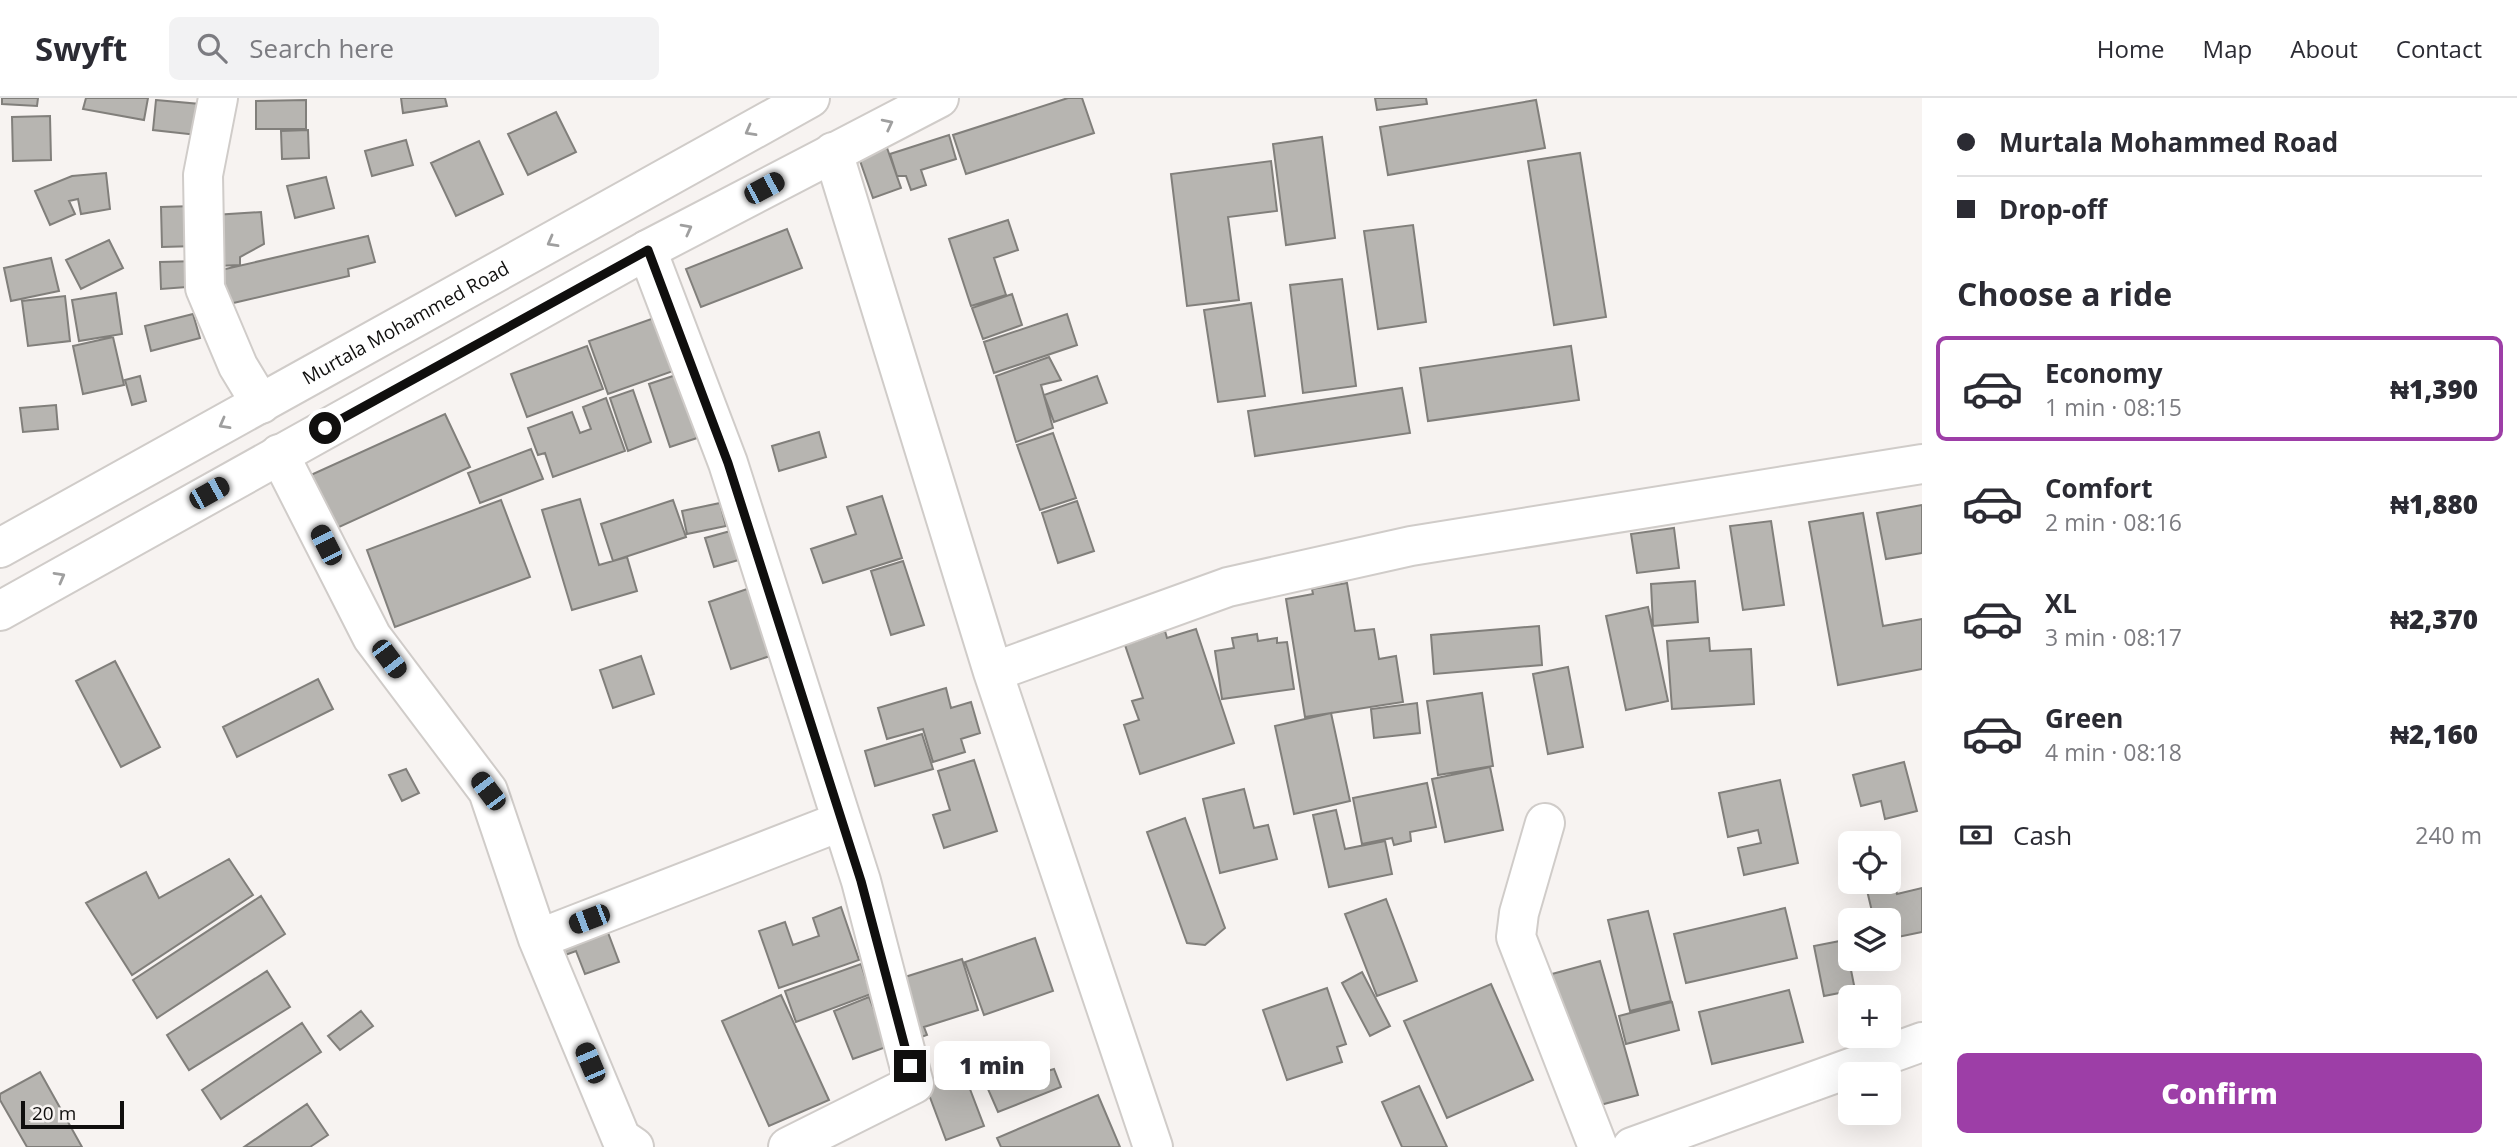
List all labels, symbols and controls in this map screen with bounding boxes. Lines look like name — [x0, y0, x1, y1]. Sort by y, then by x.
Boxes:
search box — [169, 17, 659, 80]
text: Swyft — [35, 26, 127, 71]
icon: search — [193, 29, 231, 67]
text: Search here — [249, 30, 394, 66]
text: Home — [2097, 32, 2165, 65]
text: Map — [2203, 32, 2252, 65]
text: About — [2290, 32, 2358, 65]
text: Contact — [2396, 32, 2482, 65]
one-way arrow — [881, 118, 894, 132]
one-way arrow — [745, 123, 758, 136]
text: Murtala Mohammed Road — [1999, 124, 2338, 160]
car — [741, 169, 788, 207]
text: Drop-off — [1999, 191, 2107, 227]
one-way arrow — [680, 224, 692, 237]
one-way arrow — [546, 234, 559, 247]
street label: Murtala Mohammed Road — [298, 255, 514, 391]
text: Choose a ride — [1957, 272, 2172, 315]
text: Economy — [2045, 355, 2163, 391]
icon: car — [1961, 357, 2024, 420]
text: ₦1,390 — [2390, 371, 2478, 407]
text: 1 min · 08:15 — [2045, 391, 2182, 423]
route start — [309, 412, 341, 444]
one-way arrow — [219, 416, 232, 429]
text: Comfort — [2045, 470, 2152, 506]
icon: car — [1961, 472, 2024, 535]
car — [186, 474, 233, 512]
text: ₦1,880 — [2390, 486, 2478, 522]
text: 2 min · 08:16 — [2045, 506, 2182, 538]
car — [308, 522, 345, 568]
one-way arrow — [52, 572, 65, 585]
text: XL — [2045, 585, 2077, 621]
icon: car — [1961, 587, 2024, 650]
text: ₦2,370 — [2390, 601, 2478, 637]
text: 3 min · 08:17 — [2045, 621, 2182, 653]
car — [368, 636, 411, 682]
text: Green — [2045, 700, 2123, 736]
icon: car — [1961, 702, 2024, 765]
text: ₦2,160 — [2390, 716, 2478, 752]
text: 4 min · 08:18 — [2045, 736, 2182, 768]
car — [467, 768, 510, 814]
icon: cash — [1957, 816, 1995, 854]
text: Cash — [2013, 817, 2072, 853]
text: 240 m — [2415, 819, 2482, 851]
map controls — [1838, 831, 1901, 1125]
button: locate — [1838, 831, 1901, 894]
car — [566, 902, 613, 936]
button: layers — [1838, 908, 1901, 971]
button: + — [1838, 985, 1901, 1048]
car — [573, 1040, 608, 1086]
callout: 1 min — [934, 1042, 1050, 1090]
text: 1 min — [959, 1049, 1025, 1081]
route end — [894, 1050, 926, 1082]
button: Confirm — [1957, 1053, 2482, 1133]
button: − — [1838, 1062, 1901, 1125]
scale bar — [21, 1098, 124, 1130]
text: 20 m — [32, 1100, 76, 1126]

